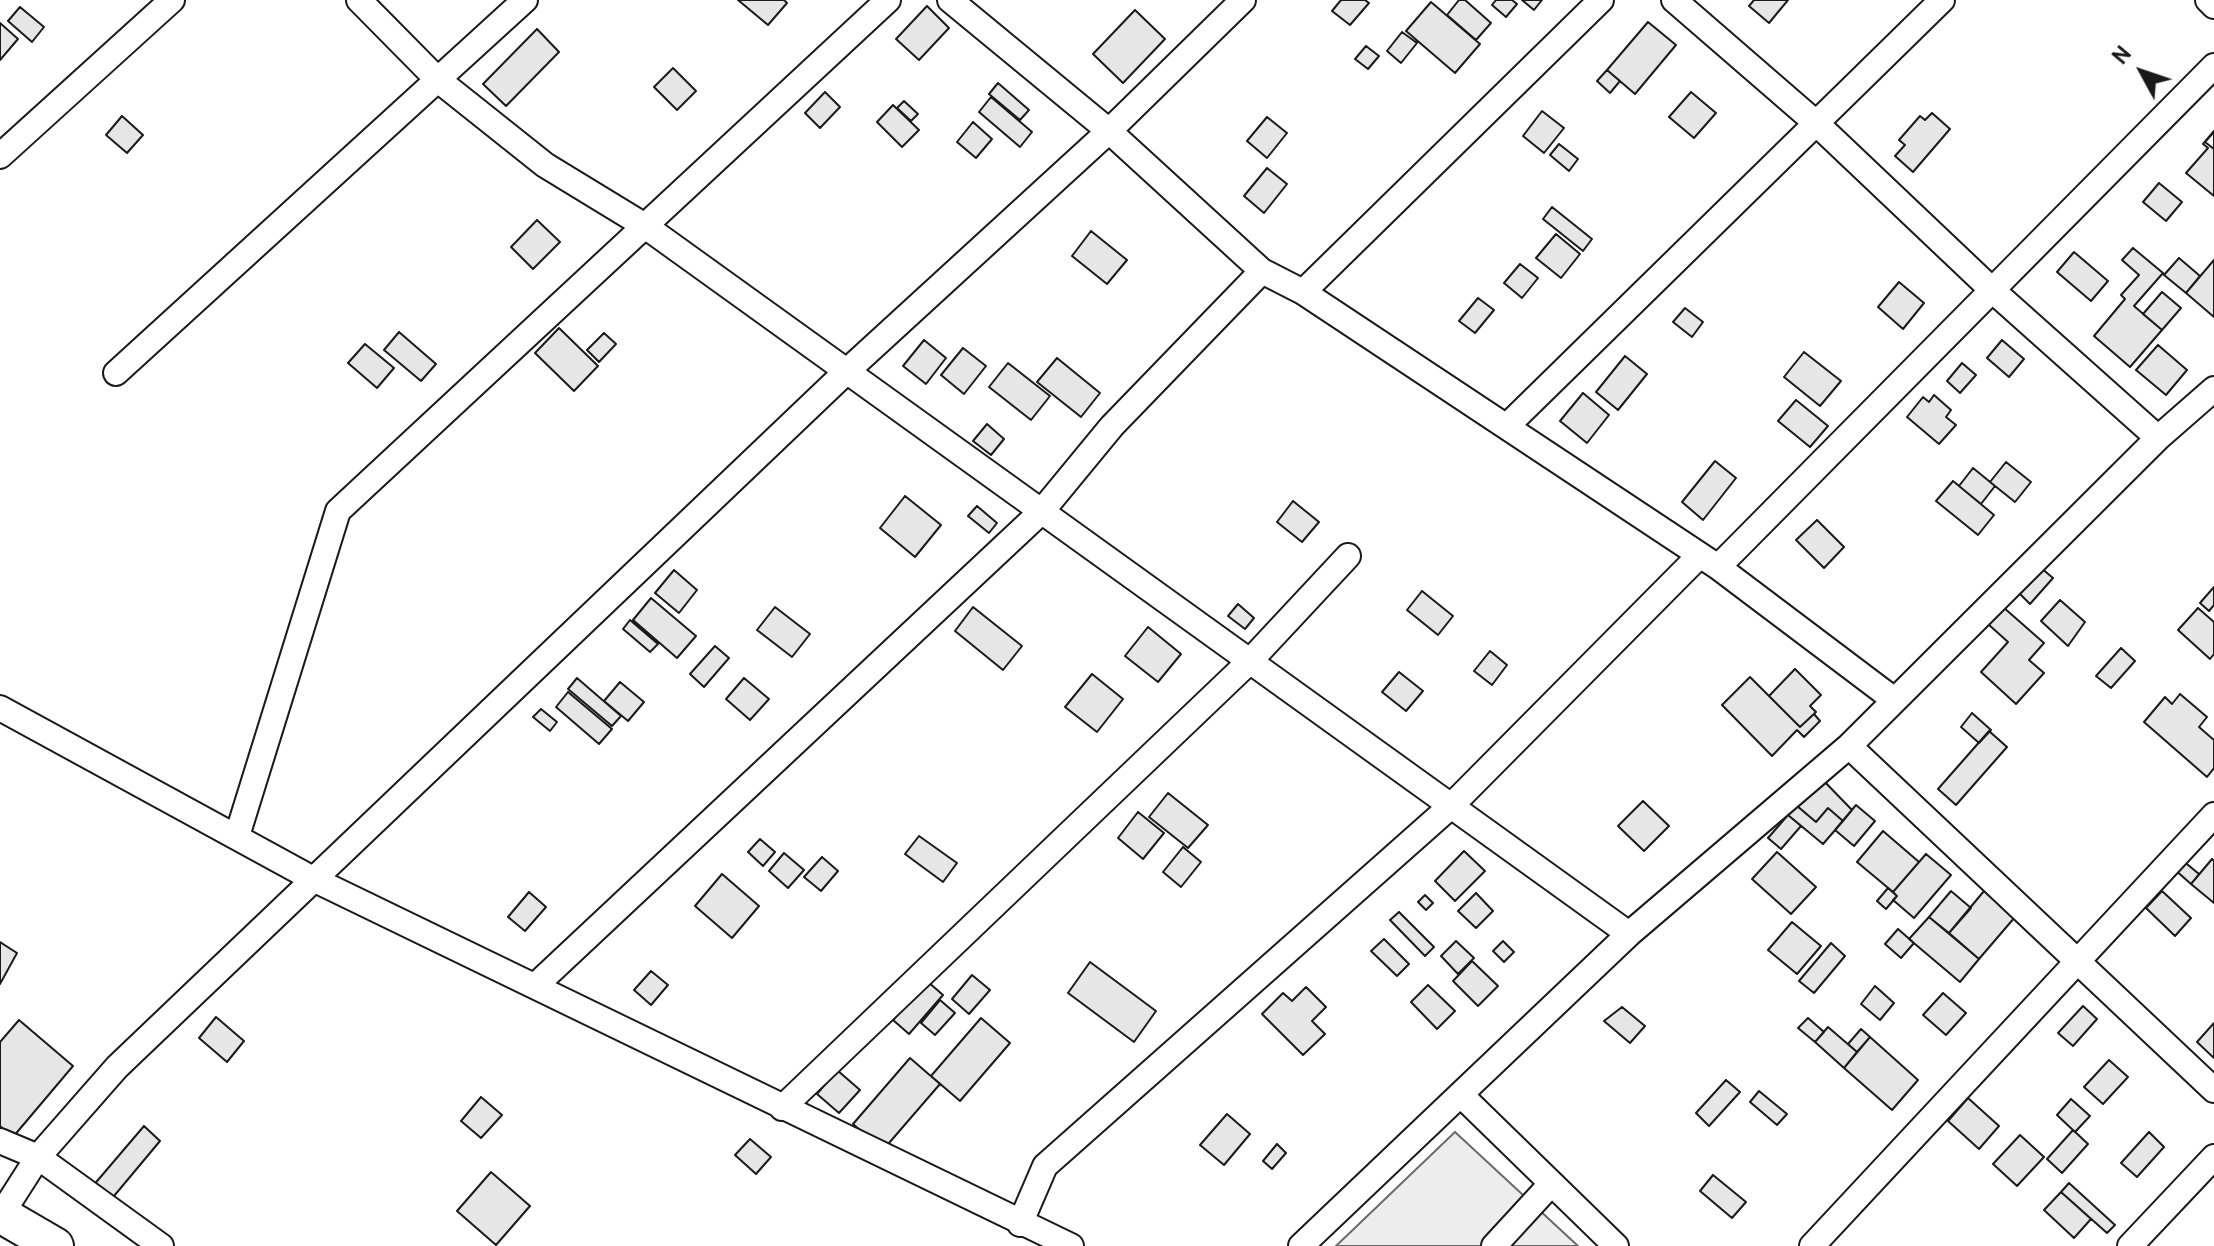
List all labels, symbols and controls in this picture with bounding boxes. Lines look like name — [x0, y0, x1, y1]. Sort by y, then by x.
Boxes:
north arrow — [2102, 32, 2182, 112]
text: N — [2108, 42, 2139, 71]

